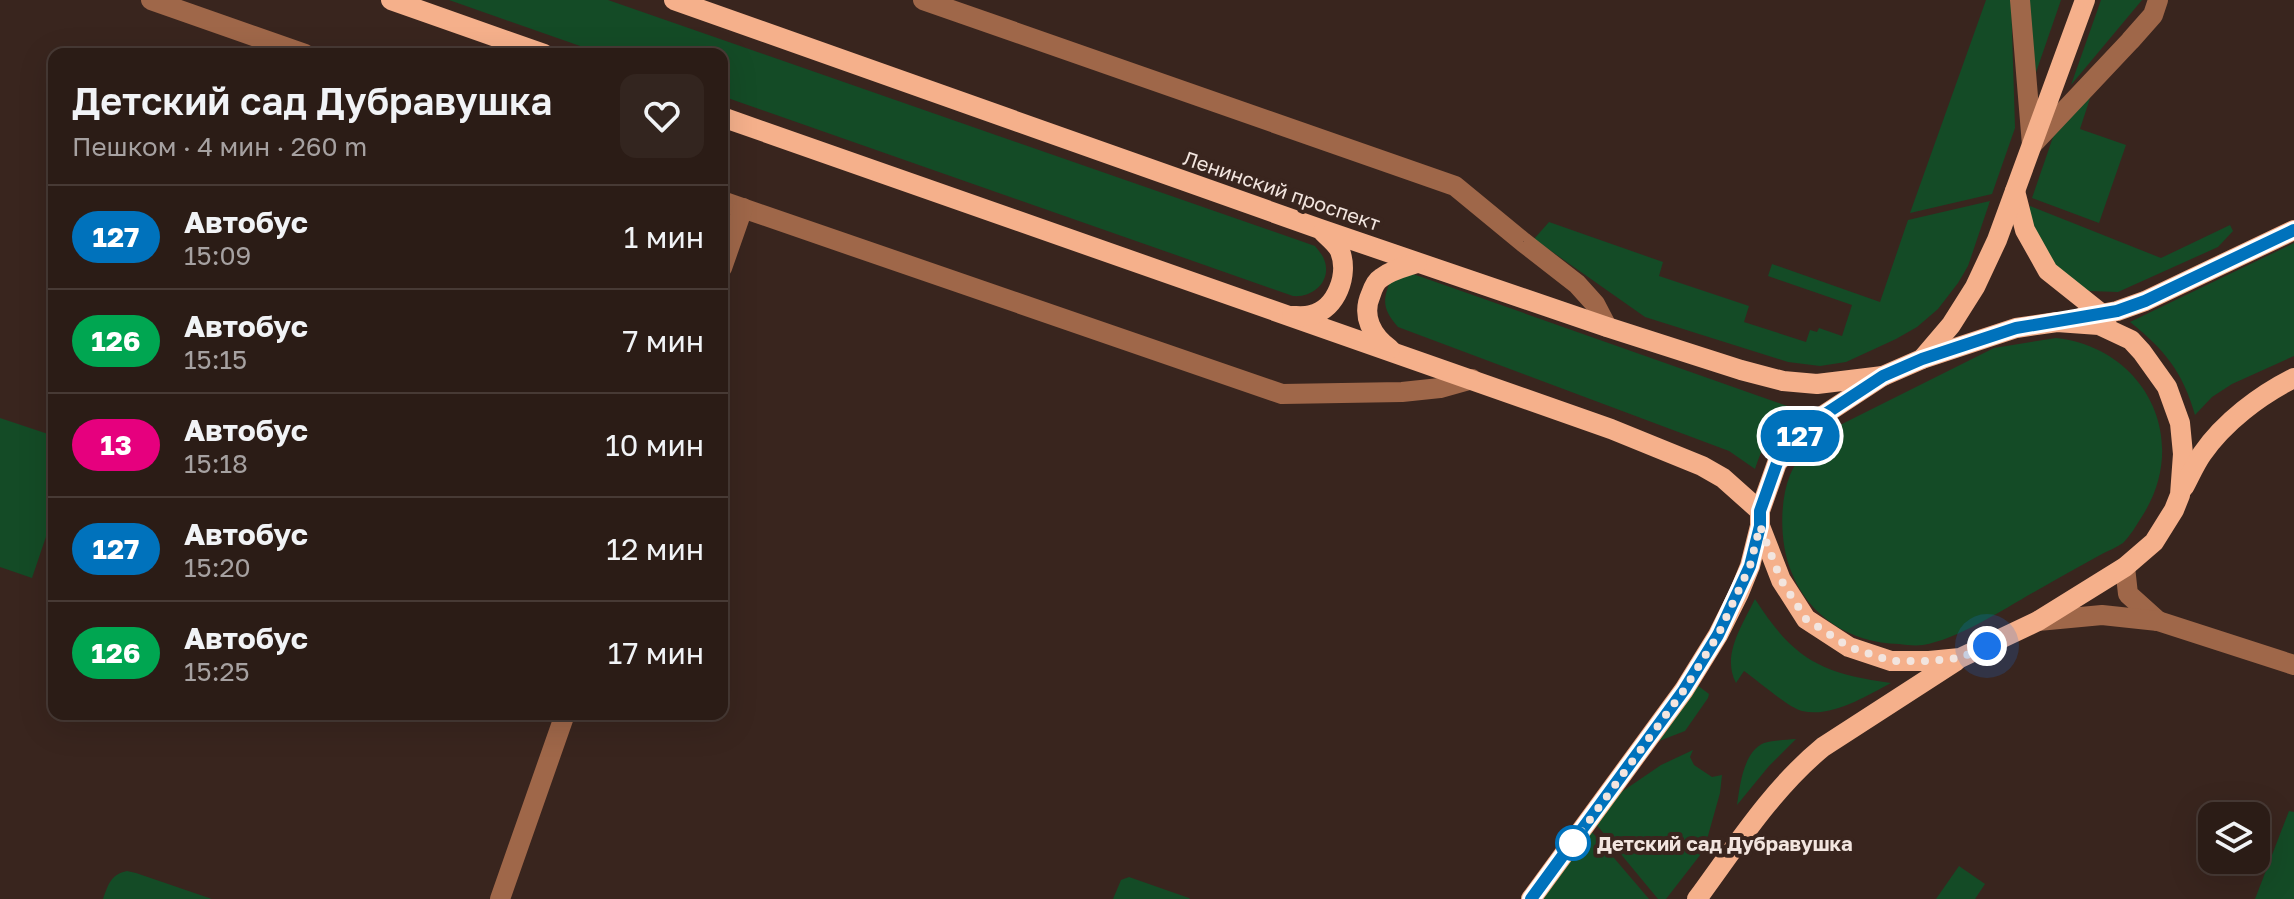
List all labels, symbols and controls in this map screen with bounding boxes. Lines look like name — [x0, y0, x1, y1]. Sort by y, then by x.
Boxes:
button: heart — [620, 74, 704, 158]
text: Детский сад Дубравушка — [72, 78, 552, 123]
text: Пешком · 4 мин · 260 m — [72, 131, 367, 162]
street label: Ленинский проспект — [1181, 145, 1384, 235]
text: Автобус — [184, 204, 308, 240]
text: 1 мин — [624, 219, 704, 255]
text: 127 — [93, 220, 139, 253]
text: 15:09 — [184, 240, 251, 271]
text: Автобус — [184, 308, 308, 344]
text: 7 мин — [622, 323, 704, 359]
text: 126 — [91, 324, 141, 357]
text: 15:15 — [184, 344, 247, 375]
line badge: 127 — [1754, 410, 1846, 462]
text: Автобус — [184, 412, 308, 448]
text: 127 — [1777, 419, 1823, 452]
text: 10 мин — [605, 427, 704, 463]
text: 13 — [100, 428, 132, 461]
text: 15:18 — [184, 448, 248, 479]
text: Автобус — [184, 516, 308, 552]
text: 12 мин — [606, 531, 704, 567]
text: 127 — [93, 532, 139, 565]
text: 15:20 — [184, 552, 251, 583]
text: Автобус — [184, 620, 308, 656]
your location — [1967, 626, 2007, 666]
text: 17 мин — [608, 635, 704, 671]
text: 126 — [91, 636, 141, 669]
text: 15:25 — [184, 656, 250, 687]
map controls — [2198, 802, 2270, 874]
button: layers — [2198, 802, 2270, 874]
marker: Детский сад Дубравушка — [1556, 826, 1590, 860]
place label: Детский сад Дубравушка — [1597, 831, 1853, 855]

